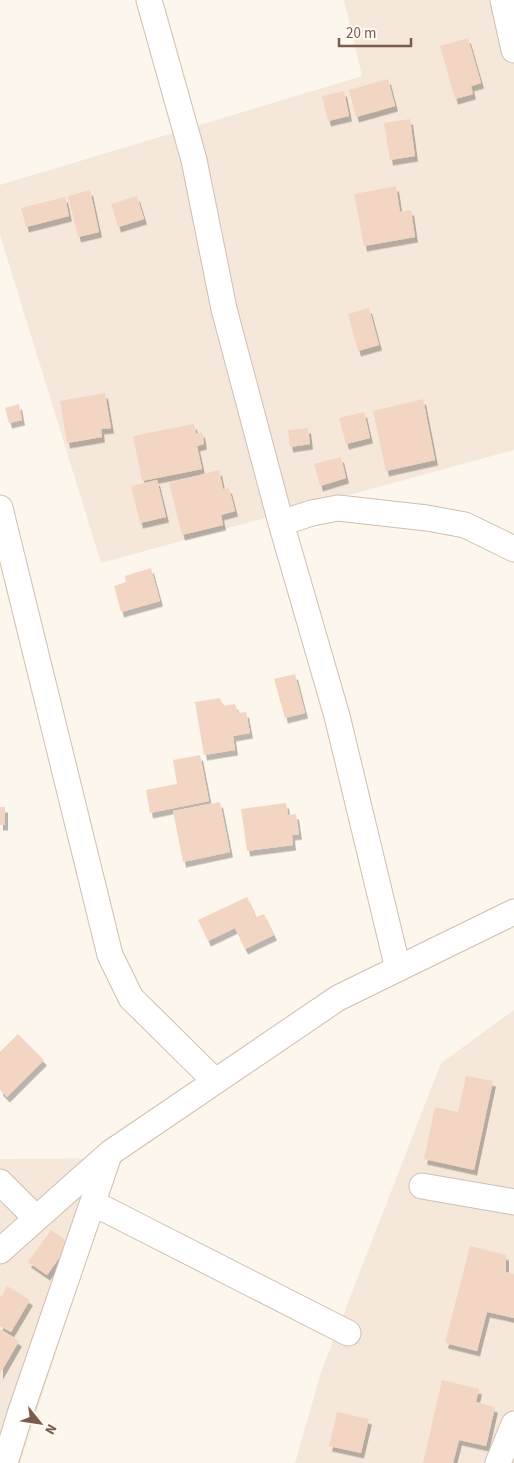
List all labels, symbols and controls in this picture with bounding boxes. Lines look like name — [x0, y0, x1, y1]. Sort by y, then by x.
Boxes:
scale bar — [339, 15, 412, 47]
text: 20 m — [346, 23, 376, 44]
north arrow — [15, 1398, 65, 1448]
text: N — [39, 1420, 61, 1438]

